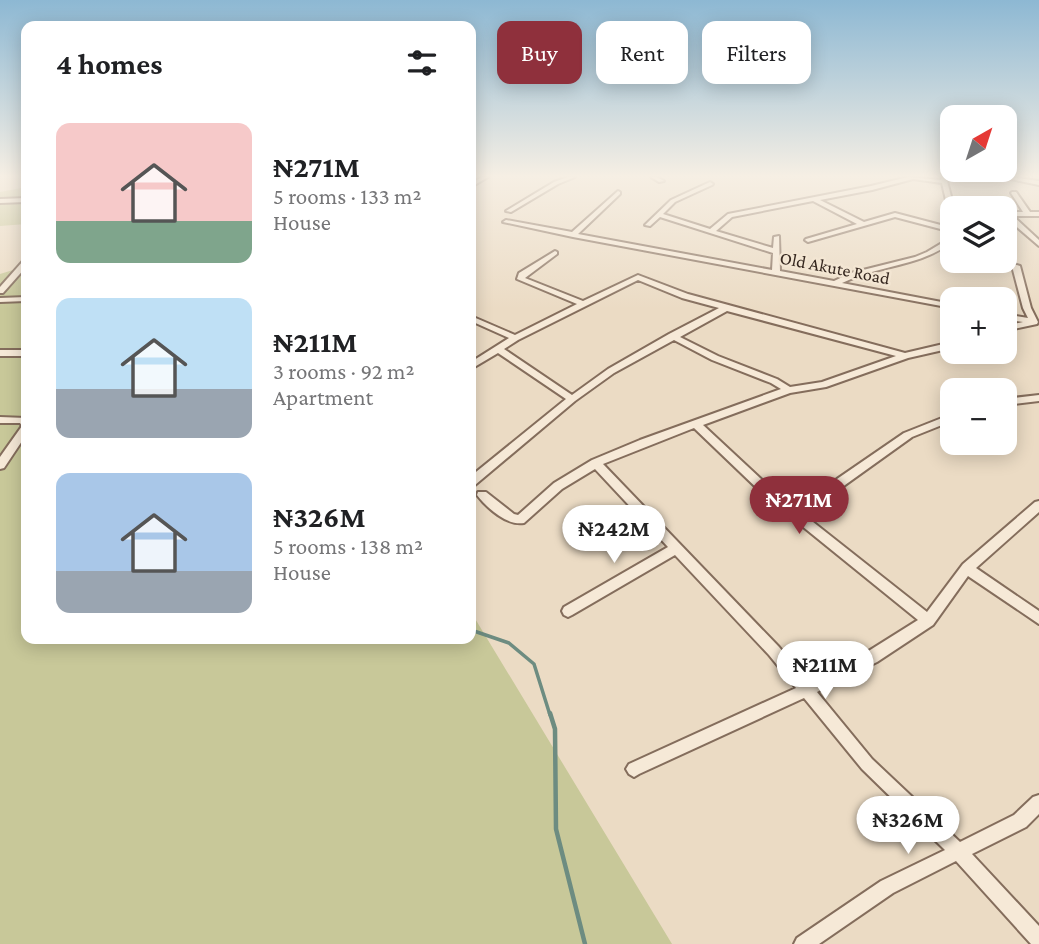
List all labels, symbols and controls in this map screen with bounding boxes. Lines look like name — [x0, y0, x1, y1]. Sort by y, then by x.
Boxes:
chip: Buy — [497, 21, 582, 84]
chip: Rent — [596, 21, 688, 84]
chip: Filters — [702, 21, 811, 84]
icon: filters — [403, 44, 441, 82]
text: 4 homes — [56, 47, 162, 80]
north arrow — [940, 105, 1017, 182]
map controls — [940, 105, 1017, 455]
text: ₦271M — [273, 150, 360, 183]
icon: home — [112, 151, 196, 235]
text: 5 rooms · 133 m² — [273, 183, 421, 209]
button: layers — [940, 196, 1017, 273]
text: House — [273, 209, 331, 235]
street label: Old Akute Road — [778, 248, 892, 289]
button: + — [940, 287, 1017, 364]
text: ₦211M — [273, 325, 357, 358]
icon: home — [112, 326, 196, 410]
text: 3 rooms · 92 m² — [273, 358, 414, 384]
button: − — [940, 378, 1017, 455]
text: Apartment — [273, 384, 373, 410]
pin: ₦271M — [750, 476, 848, 536]
text: ₦271M — [766, 486, 832, 512]
text: ₦326M — [273, 500, 366, 533]
icon: home — [112, 501, 196, 585]
pin: ₦242M — [565, 505, 663, 565]
text: ₦242M — [578, 515, 650, 541]
text: 5 rooms · 138 m² — [273, 533, 423, 559]
text: House — [273, 559, 331, 585]
pin: ₦211M — [776, 642, 874, 701]
text: ₦211M — [793, 651, 857, 677]
pin: ₦326M — [859, 796, 957, 856]
text: ₦326M — [873, 806, 943, 832]

